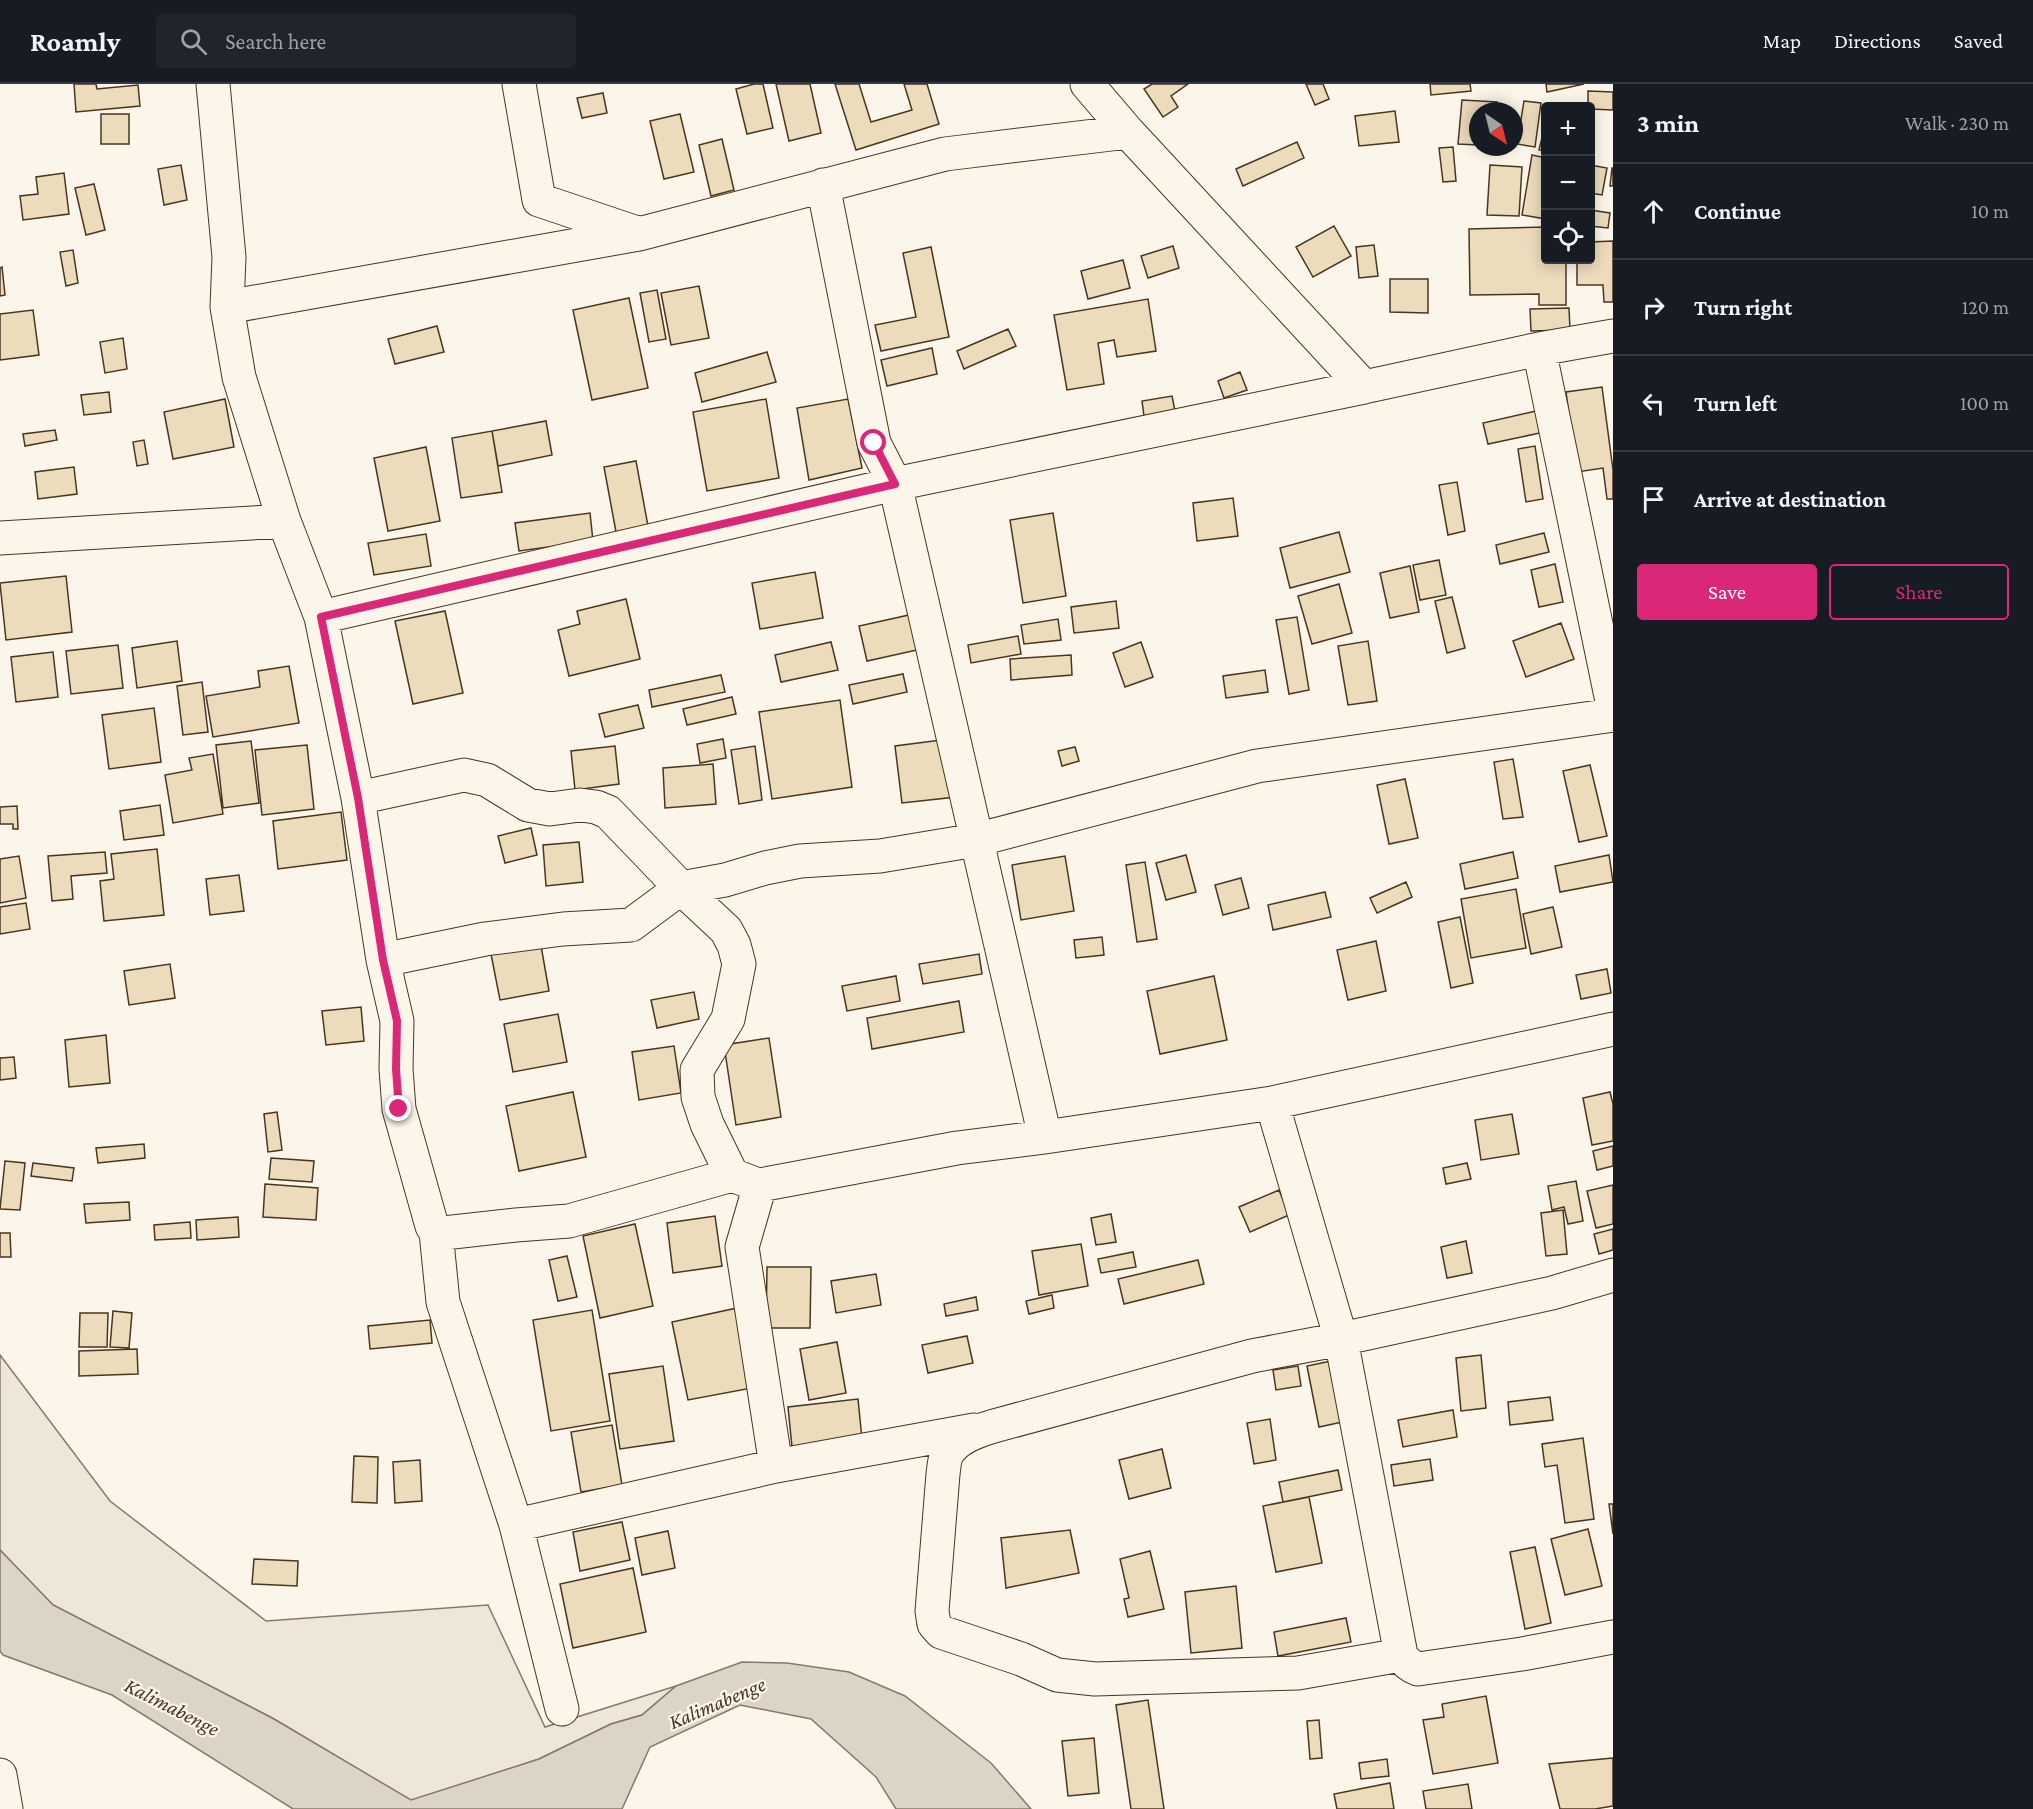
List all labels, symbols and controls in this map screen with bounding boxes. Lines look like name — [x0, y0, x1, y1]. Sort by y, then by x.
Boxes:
search box — [156, 14, 576, 68]
icon: search — [177, 25, 210, 58]
text: Roamly — [30, 26, 120, 57]
text: Search here — [225, 29, 326, 54]
text: Map — [1763, 29, 1801, 53]
text: Directions — [1834, 29, 1921, 53]
text: Saved — [1954, 29, 2003, 53]
north arrow — [1469, 102, 1523, 156]
map controls — [1541, 102, 1595, 264]
button: + — [1541, 102, 1595, 156]
text: 3 min — [1637, 109, 1699, 138]
text: Walk · 230 m — [1905, 112, 2009, 134]
button: − — [1541, 156, 1595, 210]
icon: ahead — [1637, 195, 1670, 228]
text: Continue — [1694, 199, 1781, 224]
text: 10 m — [1971, 200, 2009, 222]
button: locate — [1541, 210, 1595, 264]
icon: right — [1637, 291, 1670, 324]
text: Turn right — [1694, 295, 1792, 320]
text: 120 m — [1962, 296, 2009, 318]
icon: left — [1637, 387, 1670, 420]
text: Turn left — [1694, 391, 1777, 416]
text: 100 m — [1960, 392, 2009, 414]
route start — [860, 429, 886, 455]
icon: arrive — [1637, 483, 1670, 516]
text: Arrive at destination — [1694, 487, 1886, 512]
button: Save — [1637, 564, 1817, 620]
button: Share — [1829, 564, 2009, 620]
route end — [385, 1095, 411, 1121]
water label: Kalimabenge — [665, 1672, 769, 1734]
water label: Kalimabenge — [121, 1673, 223, 1741]

